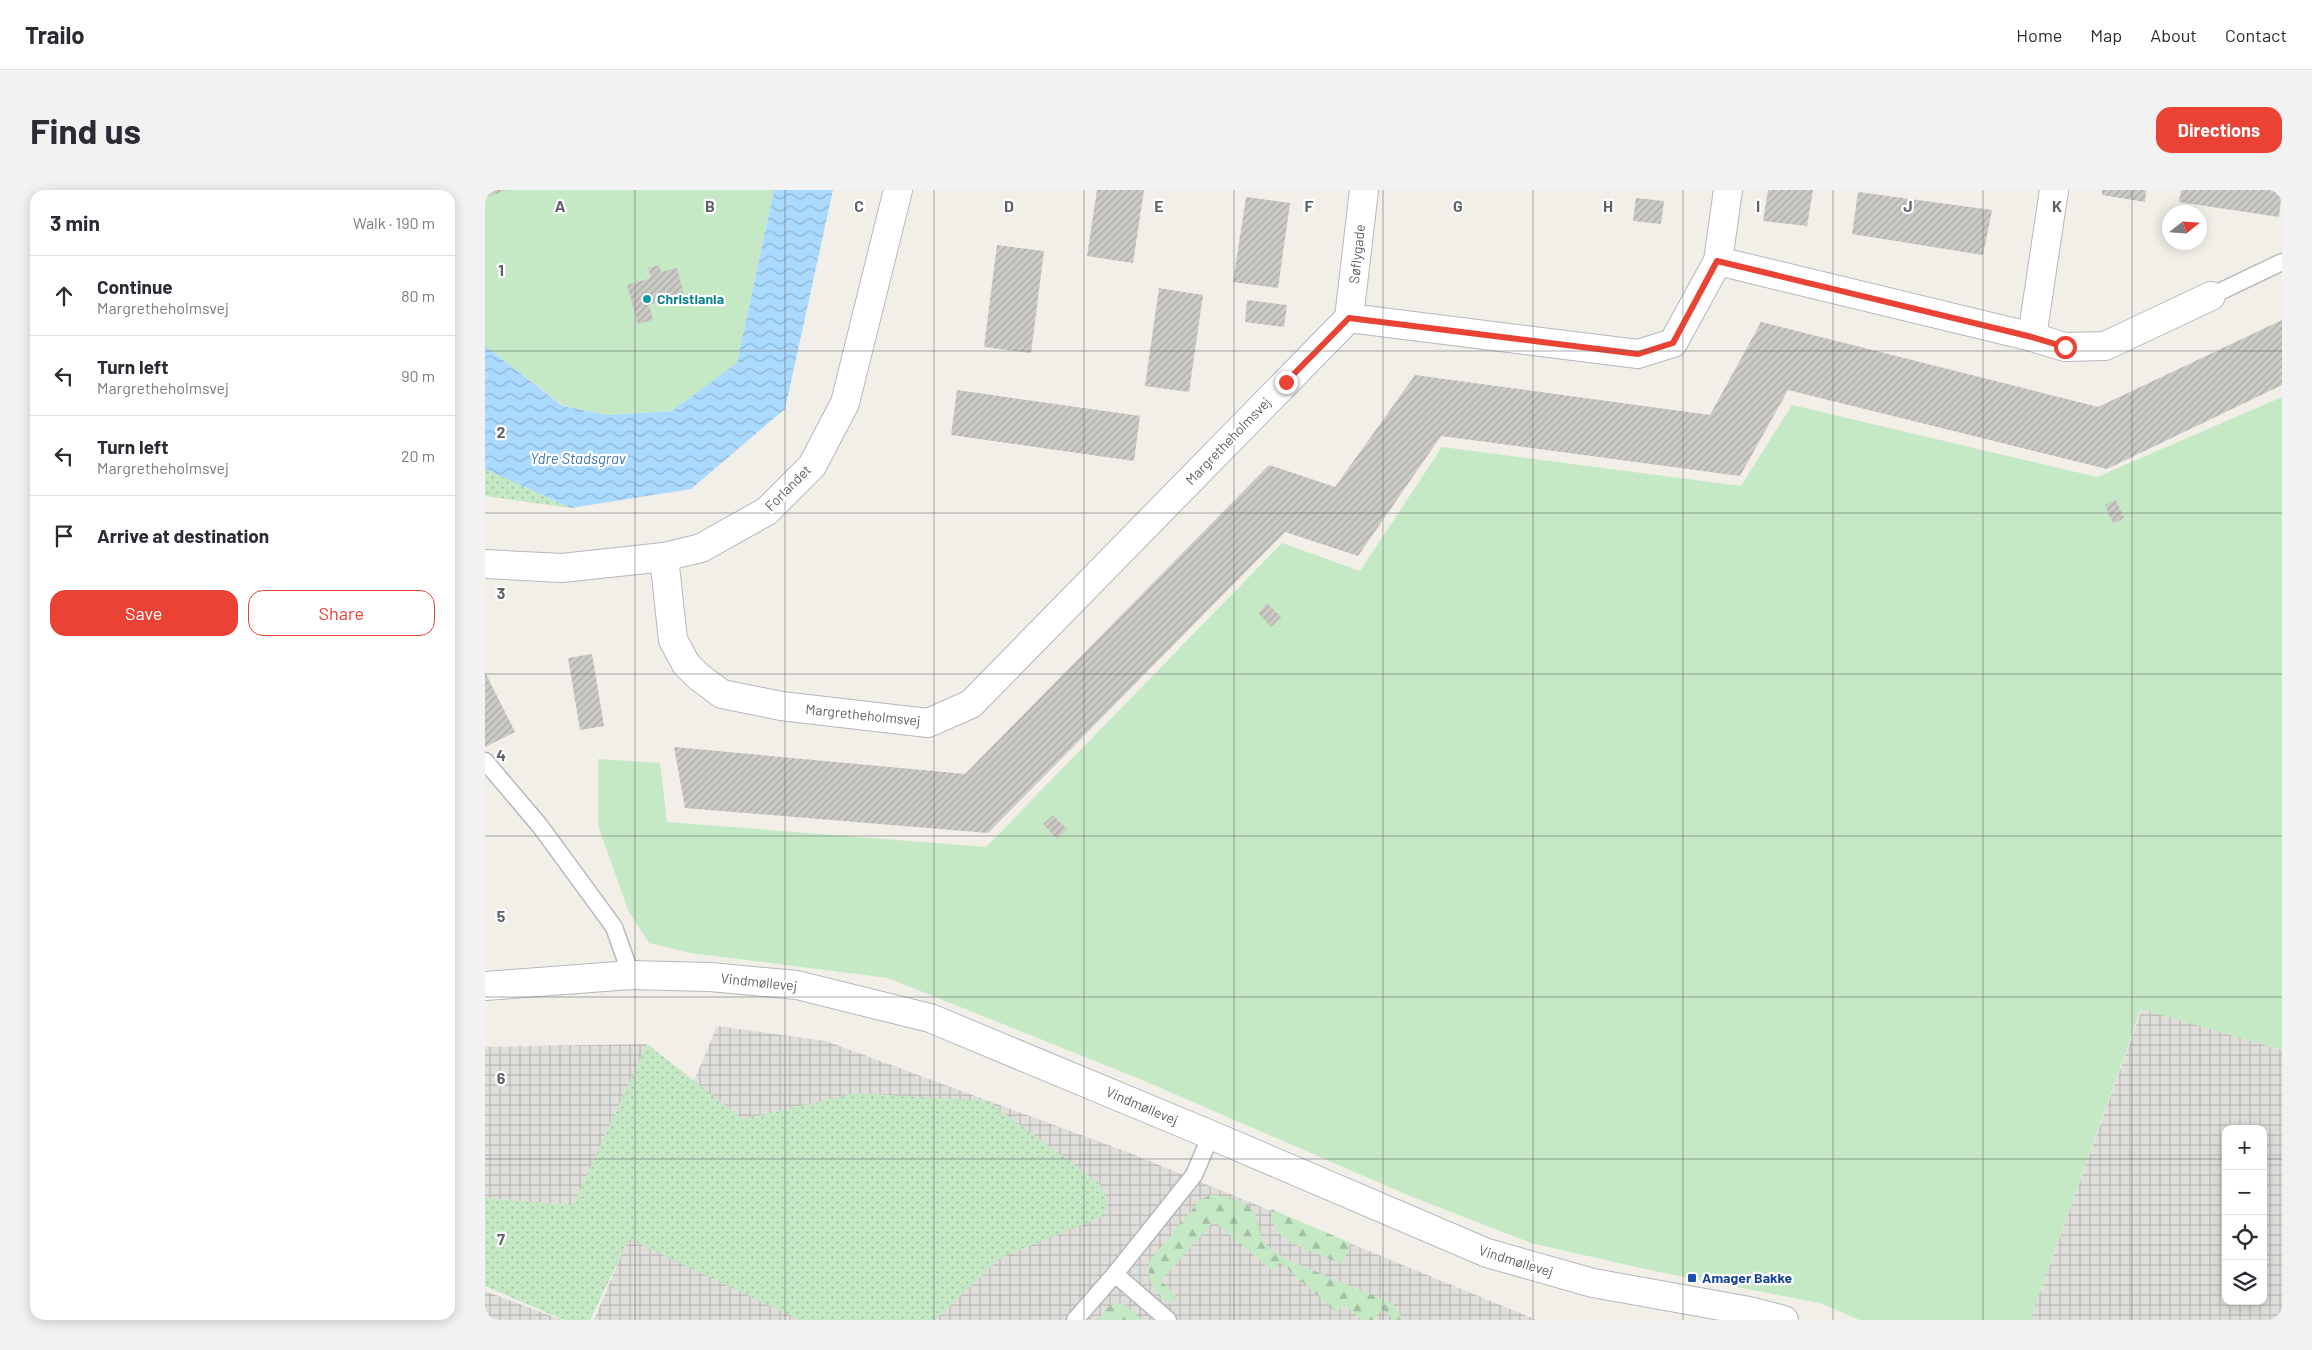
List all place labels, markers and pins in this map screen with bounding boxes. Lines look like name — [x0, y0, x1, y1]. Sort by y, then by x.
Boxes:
place label: Christiania — [657, 290, 724, 307]
marker: Christiania — [641, 293, 653, 305]
place label: Amager Bakke — [1702, 1269, 1792, 1286]
marker: Amager Bakke — [1686, 1272, 1698, 1284]

